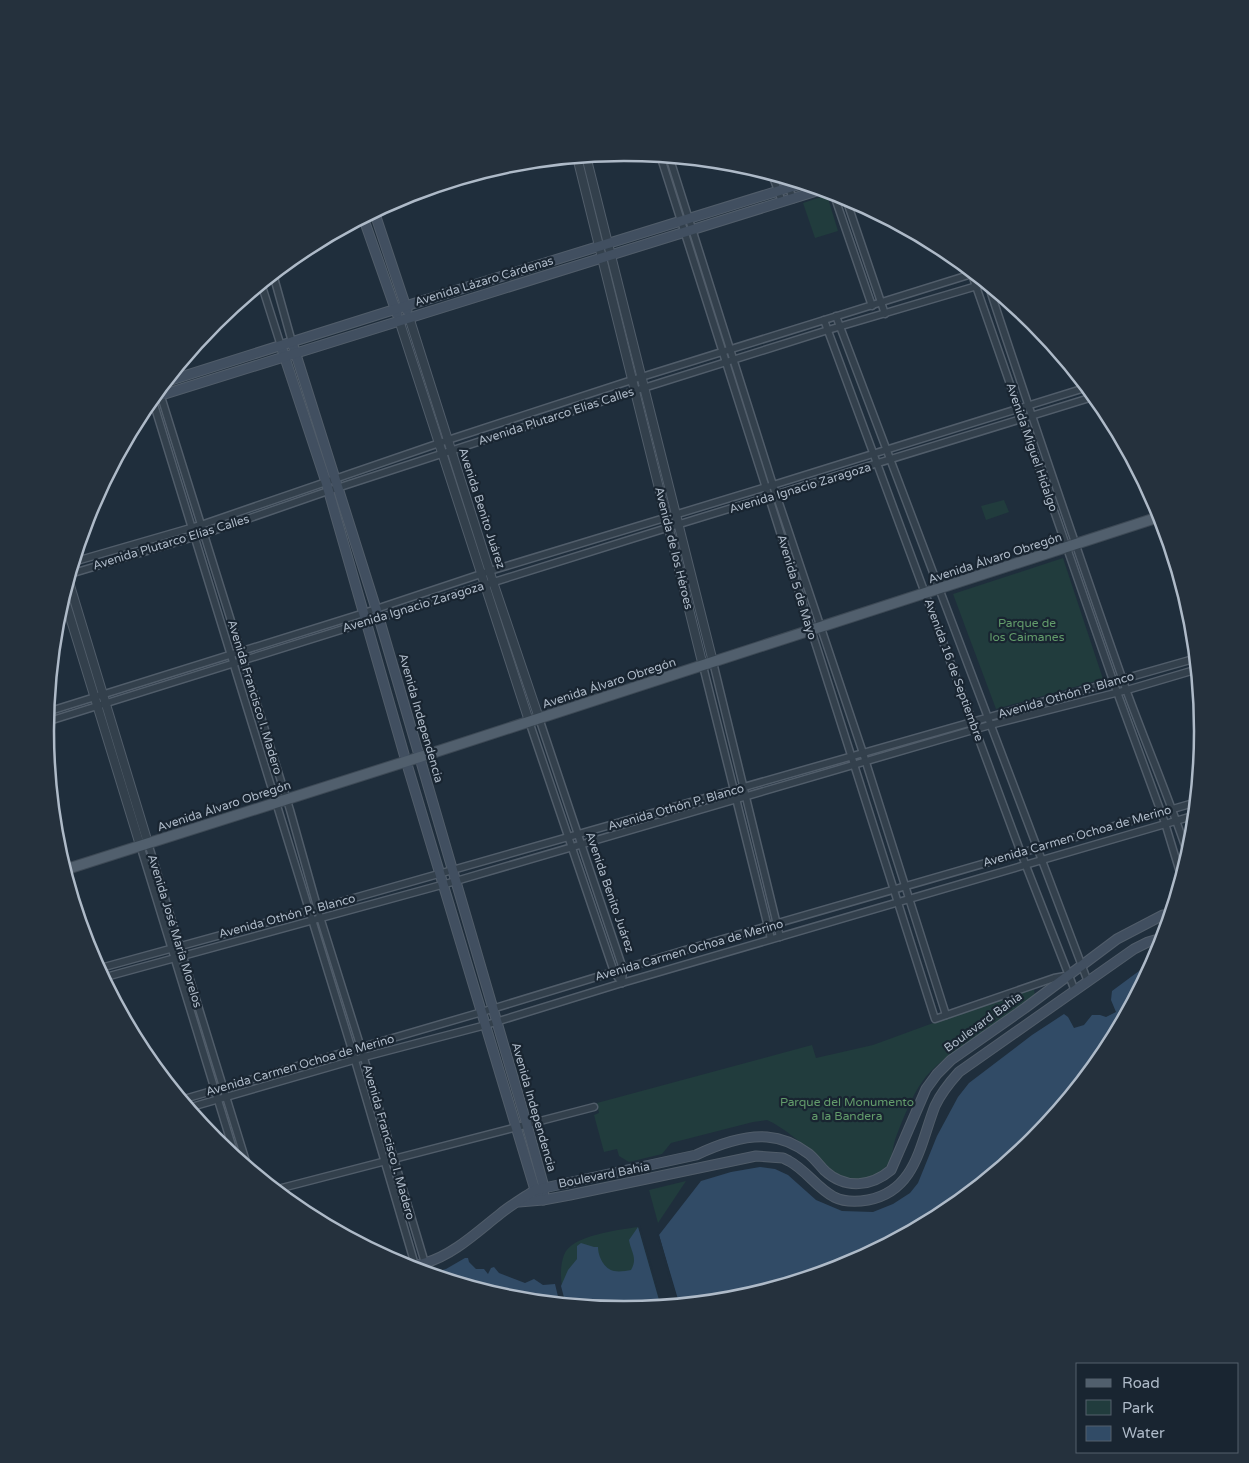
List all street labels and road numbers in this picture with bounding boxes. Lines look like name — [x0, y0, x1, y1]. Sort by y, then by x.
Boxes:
street label: Avenida Lázaro Cárdenas — [413, 253, 555, 309]
street label: Avenida Miguel Hidalgo — [1003, 381, 1061, 513]
street label: Avenida Plutarco Elías Calles — [476, 384, 636, 448]
street label: Avenida Benito Juárez — [456, 446, 508, 570]
street label: Avenida Ignacio Zaragoza — [728, 460, 872, 516]
street label: Avenida de los Héroes — [652, 485, 696, 611]
street label: Avenida Plutarco Elías Calles — [91, 511, 251, 573]
street label: Avenida Álvaro Obregón — [926, 530, 1064, 586]
street label: Avenida 5 de Mayo — [774, 533, 820, 641]
street label: Avenida Ignacio Zaragoza — [341, 579, 485, 635]
street label: Avenida 16 de Septiembre — [922, 597, 986, 743]
street label: Avenida Francisco I. Madero — [225, 618, 285, 776]
street label: Avenida Independencia — [396, 652, 446, 784]
street label: Avenida Álvaro Obregón — [540, 655, 678, 711]
street label: Avenida Othón P. Blanco — [996, 669, 1136, 721]
street label: Avenida Álvaro Obregón — [155, 778, 293, 834]
street label: Avenida Othón P. Blanco — [606, 781, 746, 833]
street label: Avenida Carmen Ochoa de Merino — [981, 802, 1173, 870]
street label: Avenida Benito Juárez — [583, 830, 637, 954]
street label: Avenida José María Morelos — [145, 853, 205, 1010]
street label: Avenida Othón P. Blanco — [217, 891, 357, 941]
street label: Avenida Carmen Ochoa de Merino — [593, 916, 785, 984]
street label: Boulevard Bahía — [941, 989, 1025, 1055]
street label: Avenida Carmen Ochoa de Merino — [204, 1031, 396, 1099]
street label: Avenida Independencia — [509, 1041, 559, 1173]
street label: Avenida Francisco I. Madero — [360, 1063, 418, 1221]
street label: Boulevard Bahía — [557, 1159, 651, 1191]

